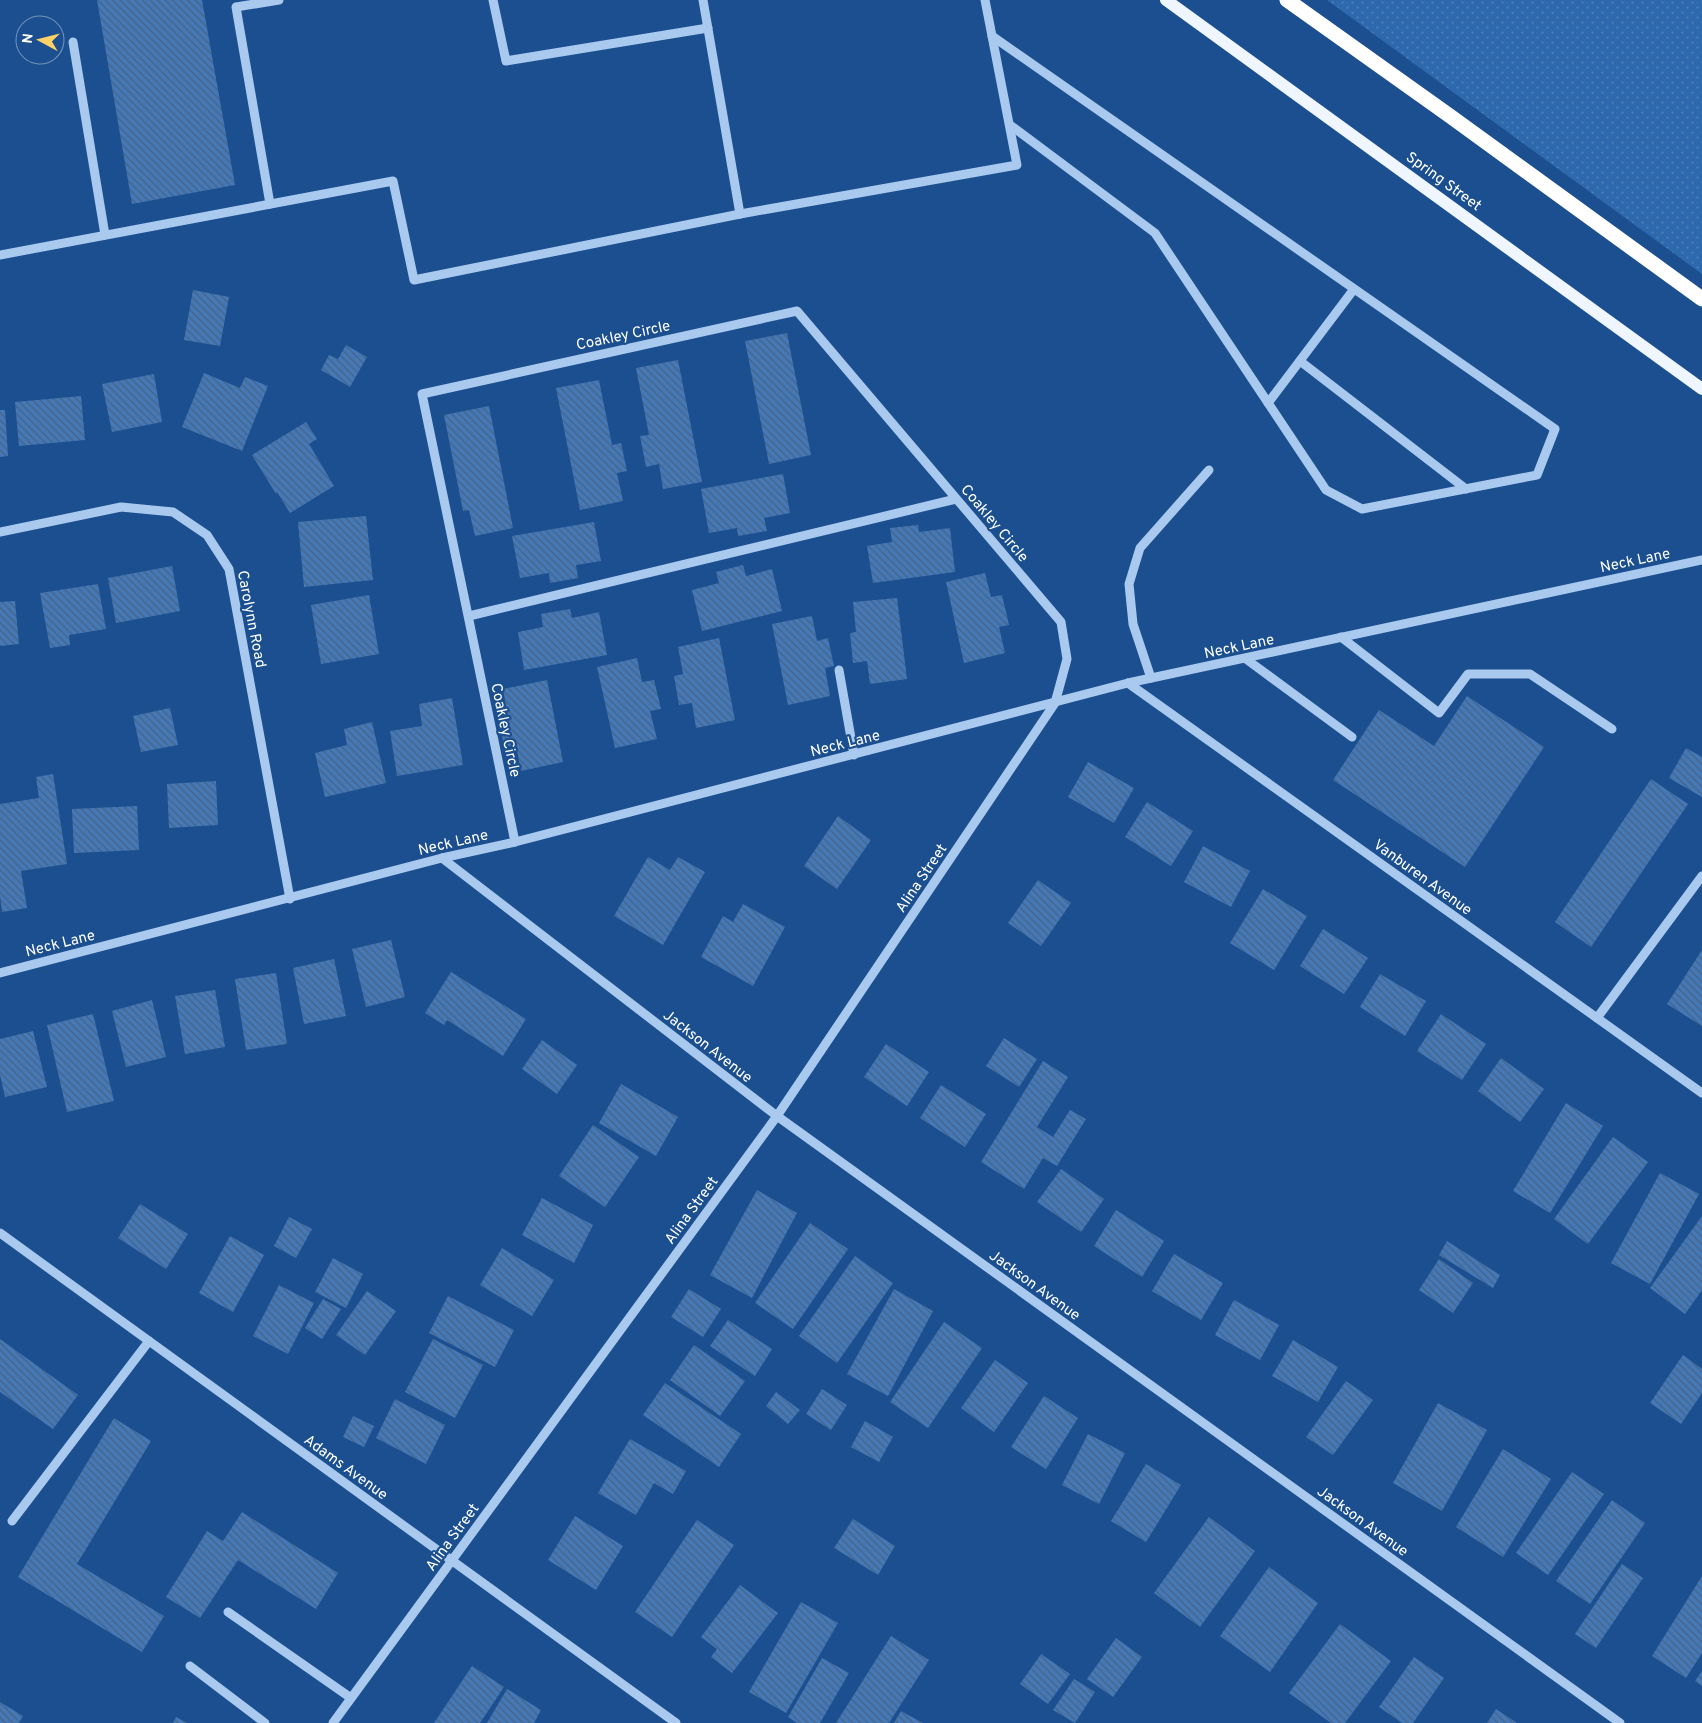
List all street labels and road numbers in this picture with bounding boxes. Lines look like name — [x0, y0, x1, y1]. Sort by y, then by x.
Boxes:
street label: Spring Street — [1402, 148, 1485, 216]
street label: Coakley Circle — [574, 317, 672, 356]
street label: Coakley Circle — [956, 481, 1032, 567]
street label: Neck Lane — [1599, 545, 1672, 578]
street label: Carolynn Road — [232, 569, 269, 670]
street label: Neck Lane — [1203, 631, 1276, 664]
street label: Coakley Circle — [485, 681, 524, 779]
street label: Neck Lane — [809, 727, 882, 762]
street label: Neck Lane — [417, 826, 490, 861]
street label: Vanburen Avenue — [1369, 836, 1475, 920]
street label: Alina Street — [892, 841, 952, 917]
street label: Neck Lane — [24, 927, 97, 962]
street label: Jackson Avenue — [659, 1006, 756, 1088]
street label: Alina Street — [661, 1173, 723, 1248]
street label: Jackson Avenue — [985, 1247, 1083, 1326]
street label: Adams Avenue — [299, 1431, 391, 1505]
street label: Jackson Avenue — [1313, 1483, 1411, 1562]
street label: Alina Street — [422, 1500, 484, 1575]

